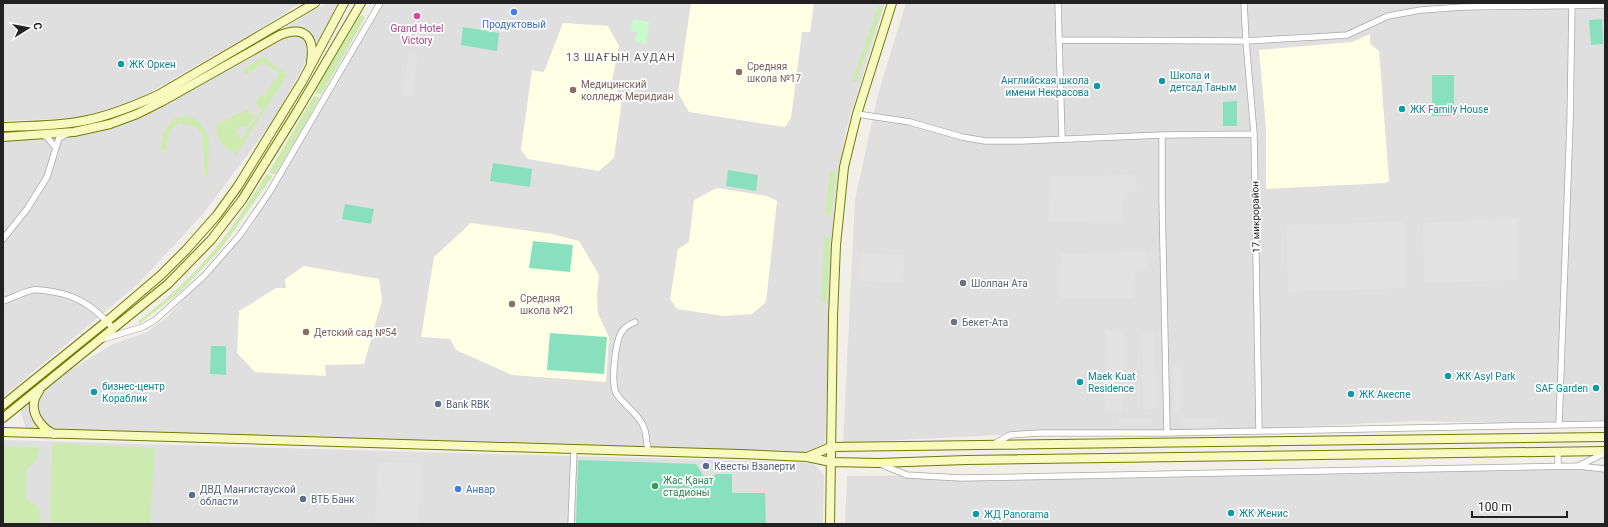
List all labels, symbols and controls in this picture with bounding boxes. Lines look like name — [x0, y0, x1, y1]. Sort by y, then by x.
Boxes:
marker: Продуктовый — [509, 7, 519, 17]
north arrow — [8, 8, 48, 48]
marker: Grand Hotel Victory — [412, 11, 422, 21]
place label: Продуктовый — [482, 19, 546, 30]
text: С — [30, 21, 44, 31]
place label: Grand Hotel Victory — [391, 23, 443, 46]
district label: 13 ШАҒЫН АУДАН — [566, 51, 676, 64]
marker: ЖК Оркен — [116, 59, 126, 69]
place label: ЖК Оркен — [129, 59, 176, 70]
place label: Средняя школа №17 — [747, 61, 802, 84]
marker: Средняя школа №17 — [734, 67, 744, 77]
place label: Школа и детсад Таным — [1170, 70, 1237, 93]
place label: Английская школа имени Некрасова — [1001, 75, 1089, 98]
marker: Школа и детсад Таным — [1157, 76, 1167, 86]
place label: Медицинский колледж Меридиан — [581, 79, 673, 102]
marker: Английская школа имени Некрасова — [1092, 81, 1102, 91]
marker: Медицинский колледж Меридиан — [568, 85, 578, 95]
marker: ЖК Family House — [1397, 104, 1407, 114]
place label: ЖК Family House — [1410, 104, 1488, 115]
street label: 17 микрорайон — [1249, 181, 1262, 253]
marker: Шолпан Ата — [958, 278, 968, 288]
place label: Шолпан Ата — [971, 278, 1028, 289]
place label: Средняя школа №21 — [520, 293, 574, 316]
marker: Средняя школа №21 — [507, 299, 517, 309]
marker: Бекет-Ата — [949, 317, 959, 327]
place label: Бекет-Ата — [962, 317, 1008, 328]
marker: Детский сад №54 — [301, 327, 311, 337]
place label: Детский сад №54 — [314, 327, 397, 338]
place label: Maek Kuat Residence — [1088, 371, 1135, 394]
marker: ЖК Asyl Park — [1443, 371, 1453, 381]
place label: ЖК Asyl Park — [1456, 371, 1516, 382]
marker: Maek Kuat Residence — [1075, 377, 1085, 387]
place label: бизнес-центр Кораблик — [102, 381, 165, 404]
place label: SAF Garden — [1536, 383, 1588, 394]
marker: SAF Garden — [1591, 383, 1601, 393]
marker: бизнес-центр Кораблик — [89, 387, 99, 397]
marker: ЖК Акеспе — [1346, 389, 1356, 399]
place label: ЖК Акеспе — [1359, 389, 1410, 400]
marker: Bank RBK — [433, 399, 443, 409]
place label: Bank RBK — [446, 399, 490, 410]
marker: Квесты Взаперти — [701, 461, 711, 471]
place label: Квесты Взаперти — [714, 461, 796, 472]
place label: Жас Қанат стадионы — [663, 475, 714, 498]
marker: Жас Қанат стадионы — [650, 481, 660, 491]
place label: ДВД Мангистауской области — [200, 484, 296, 507]
marker: Анвар — [453, 484, 463, 494]
place label: Анвар — [466, 484, 495, 495]
marker: ДВД Мангистауской области — [187, 490, 197, 500]
scale bar — [1472, 493, 1567, 519]
marker: ВТБ Банк — [298, 494, 308, 504]
place label: ВТБ Банк — [311, 494, 355, 505]
text: 100 m — [1478, 500, 1512, 514]
marker: ЖК Женис — [1226, 508, 1236, 518]
place label: ЖК Женис — [1239, 508, 1288, 519]
marker: ЖД Panorama — [971, 509, 981, 519]
place label: ЖД Panorama — [984, 509, 1049, 520]

